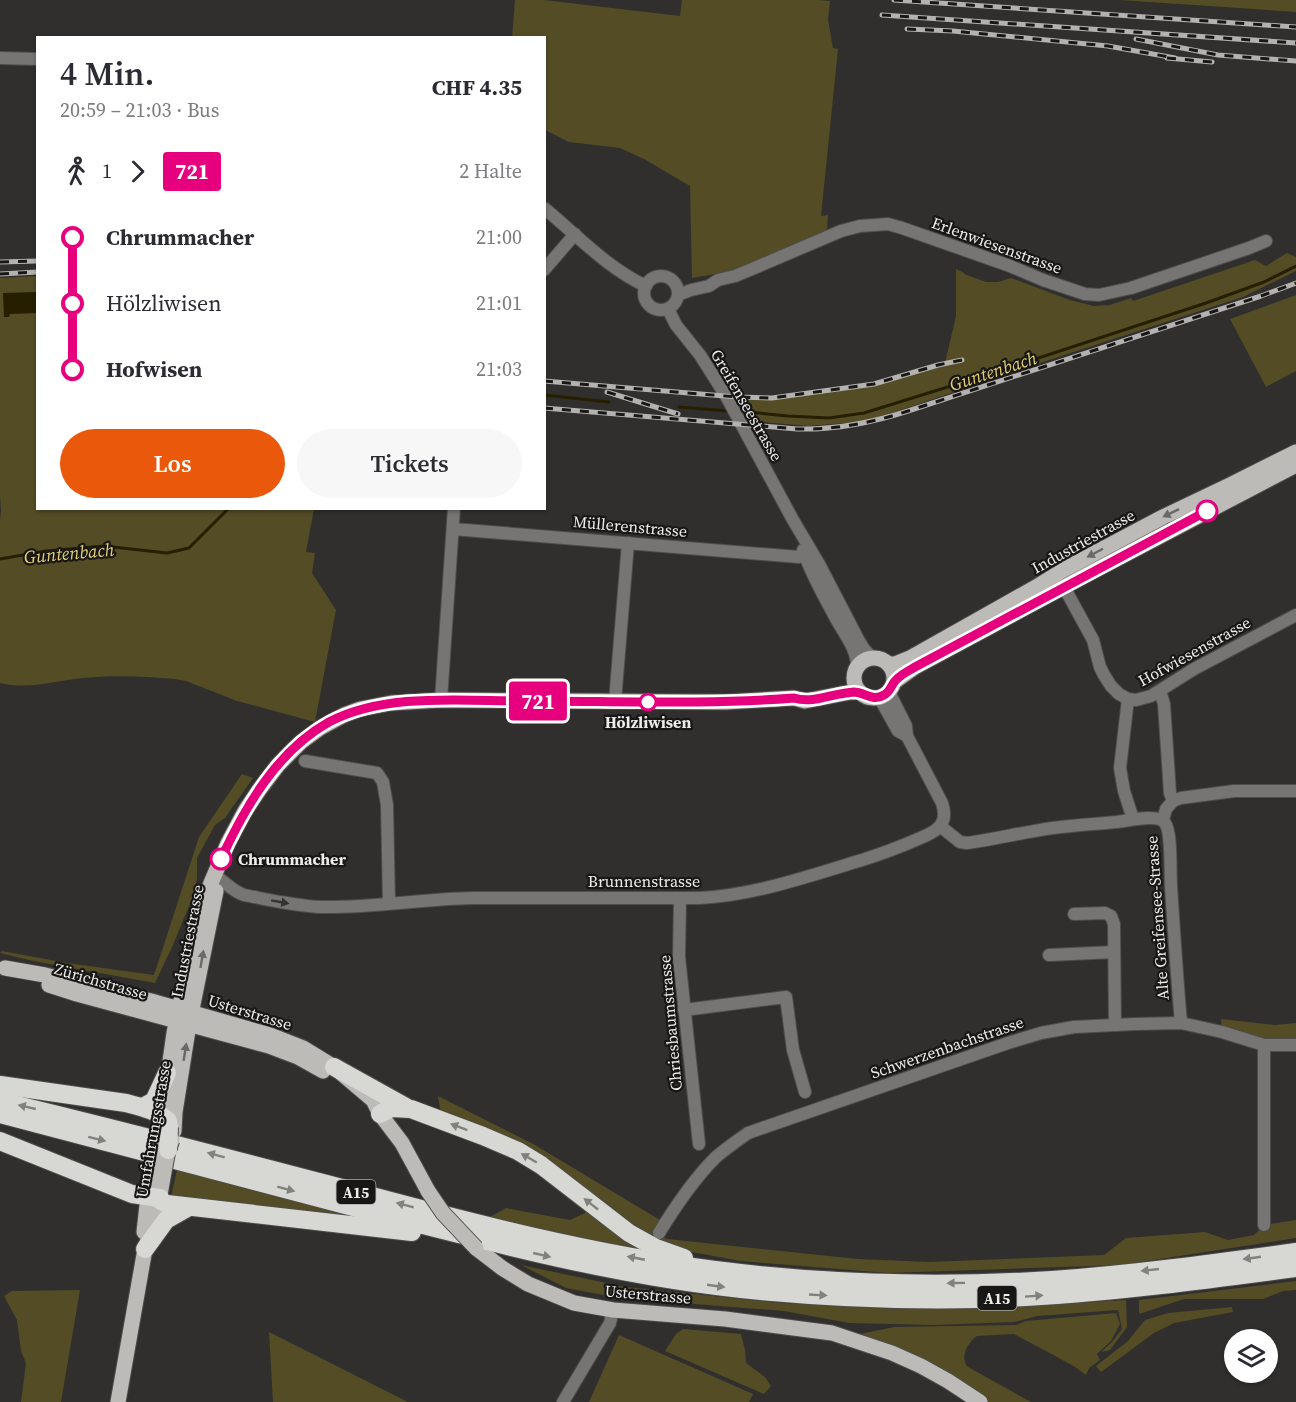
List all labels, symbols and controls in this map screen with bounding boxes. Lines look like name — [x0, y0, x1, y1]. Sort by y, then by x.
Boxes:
text: 4 Min. — [60, 51, 154, 96]
text: CHF 4.35 — [432, 72, 522, 102]
text: 20:59 – 21:03 · Bus — [60, 96, 219, 124]
icon: walk — [60, 155, 93, 188]
icon: forward — [121, 155, 154, 188]
text: 1 — [102, 157, 112, 185]
text: 721 — [175, 157, 209, 186]
text: 2 Halte — [459, 157, 522, 185]
street label: Erlenwiesenstrasse — [929, 211, 1065, 279]
text: Chrummacher — [106, 222, 254, 252]
text: 21:00 — [476, 223, 522, 251]
text: Hölzliwisen — [106, 288, 222, 318]
text: 21:01 — [476, 289, 522, 317]
street label: Greifenseestrasse — [706, 345, 788, 465]
water label: Guntenbach — [946, 345, 1040, 397]
text: Hofwisen — [106, 354, 202, 384]
text: 21:03 — [476, 355, 522, 383]
button: Los — [60, 429, 285, 498]
button: Tickets — [297, 429, 522, 498]
unlabelled marker — [1196, 500, 1218, 522]
street label: Industriestrasse — [1028, 504, 1138, 578]
one-way arrow — [1162, 509, 1179, 518]
street label: Müllerenstrasse — [572, 510, 688, 542]
water label: Guntenbach — [23, 537, 115, 569]
one-way arrow — [1086, 548, 1104, 558]
street label: Hofwiesenstrasse — [1134, 611, 1254, 691]
line badge: 721 — [504, 682, 572, 720]
text: 721 — [521, 687, 555, 716]
marker: Hölzliwisen — [639, 693, 657, 711]
place label: Hölzliwisen — [605, 711, 691, 733]
street label: Alte Greifensee-Strasse — [1140, 835, 1174, 1001]
marker: Chrummacher — [210, 848, 232, 870]
place label: Chrummacher — [238, 848, 346, 870]
street label: Brunnenstrasse — [588, 870, 700, 892]
street label: Industriestrasse — [165, 883, 209, 999]
one-way arrow — [270, 898, 289, 907]
one-way arrow — [198, 949, 207, 968]
street label: Chriesbaumstrasse — [653, 954, 687, 1092]
street label: Zürichstrasse — [52, 957, 150, 1005]
street label: Usterstrasse — [205, 989, 295, 1035]
street label: Schwerzenbachstrasse — [868, 1010, 1026, 1084]
one-way arrow — [180, 1042, 189, 1061]
street label: Umfahrungsstrasse — [130, 1059, 176, 1199]
one-way arrow — [18, 1102, 37, 1112]
one-way arrow — [449, 1122, 467, 1132]
one-way arrow — [88, 1135, 107, 1145]
one-way arrow — [207, 1150, 225, 1159]
one-way arrow — [521, 1152, 537, 1163]
road number: A15 — [336, 1180, 376, 1204]
one-way arrow — [277, 1185, 295, 1194]
one-way arrow — [583, 1198, 598, 1210]
one-way arrow — [396, 1200, 414, 1210]
one-way arrow — [533, 1250, 551, 1260]
one-way arrow — [626, 1253, 645, 1262]
one-way arrow — [1243, 1253, 1262, 1262]
one-way arrow — [1141, 1265, 1160, 1275]
street label: Usterstrasse — [604, 1279, 692, 1309]
one-way arrow — [946, 1279, 965, 1288]
one-way arrow — [706, 1281, 725, 1290]
road number: A15 — [978, 1286, 1016, 1310]
one-way arrow — [808, 1291, 827, 1300]
one-way arrow — [1024, 1292, 1043, 1301]
map controls — [1224, 1329, 1278, 1383]
button: layers — [1224, 1329, 1278, 1383]

